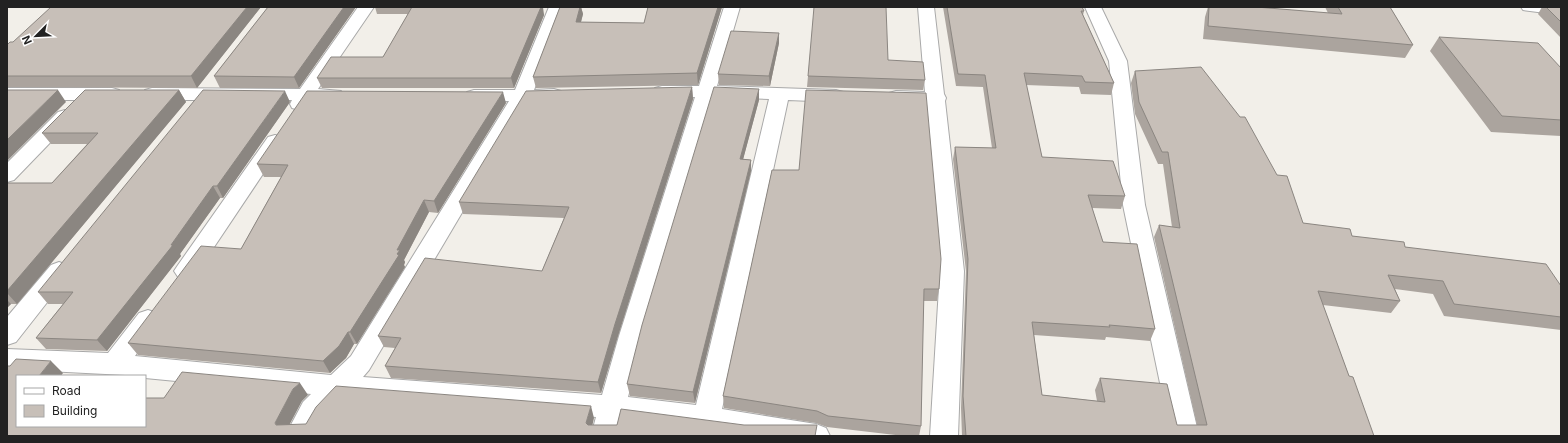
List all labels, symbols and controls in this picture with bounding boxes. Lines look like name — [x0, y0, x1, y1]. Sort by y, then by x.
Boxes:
north arrow — [16, 16, 56, 56]
text: N — [19, 33, 35, 47]
legend — [16, 375, 146, 427]
text: Road — [52, 383, 81, 398]
text: Building — [52, 403, 97, 418]

